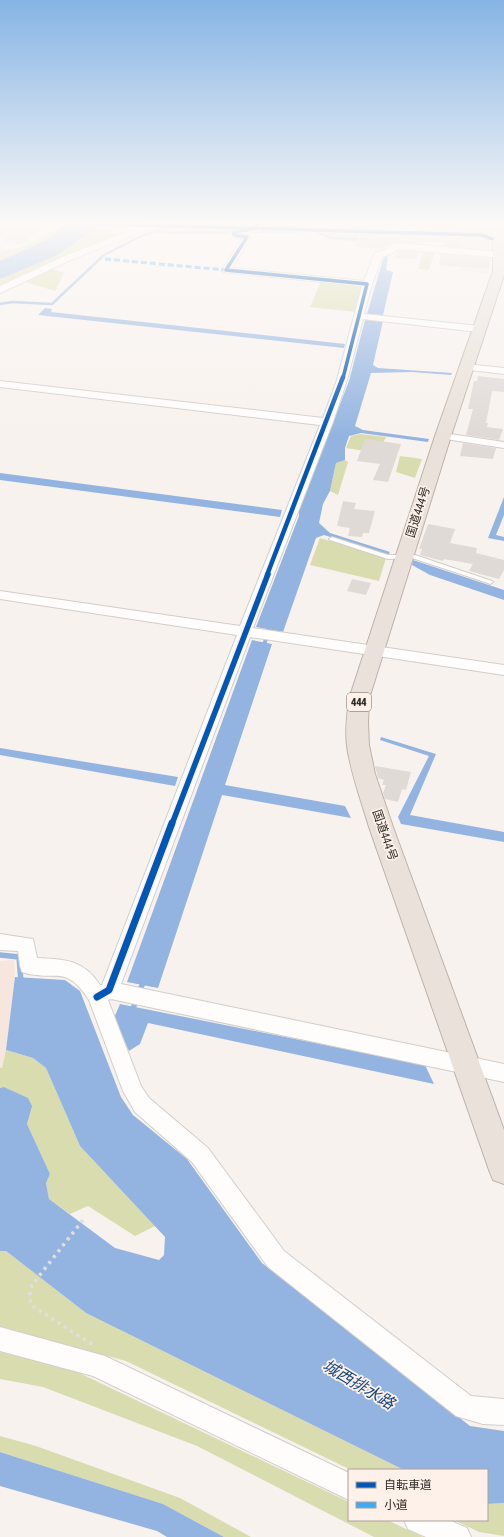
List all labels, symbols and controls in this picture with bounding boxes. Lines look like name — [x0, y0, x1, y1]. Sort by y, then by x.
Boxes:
street label: 国道444号 — [403, 485, 433, 539]
road number: 444 — [347, 693, 371, 711]
street label: 国道444号 — [370, 808, 400, 862]
water label: 城西排水路 — [320, 1356, 400, 1413]
legend — [348, 1469, 488, 1521]
text: 自転車道 — [384, 1478, 432, 1492]
text: 小道 — [384, 1498, 408, 1512]

